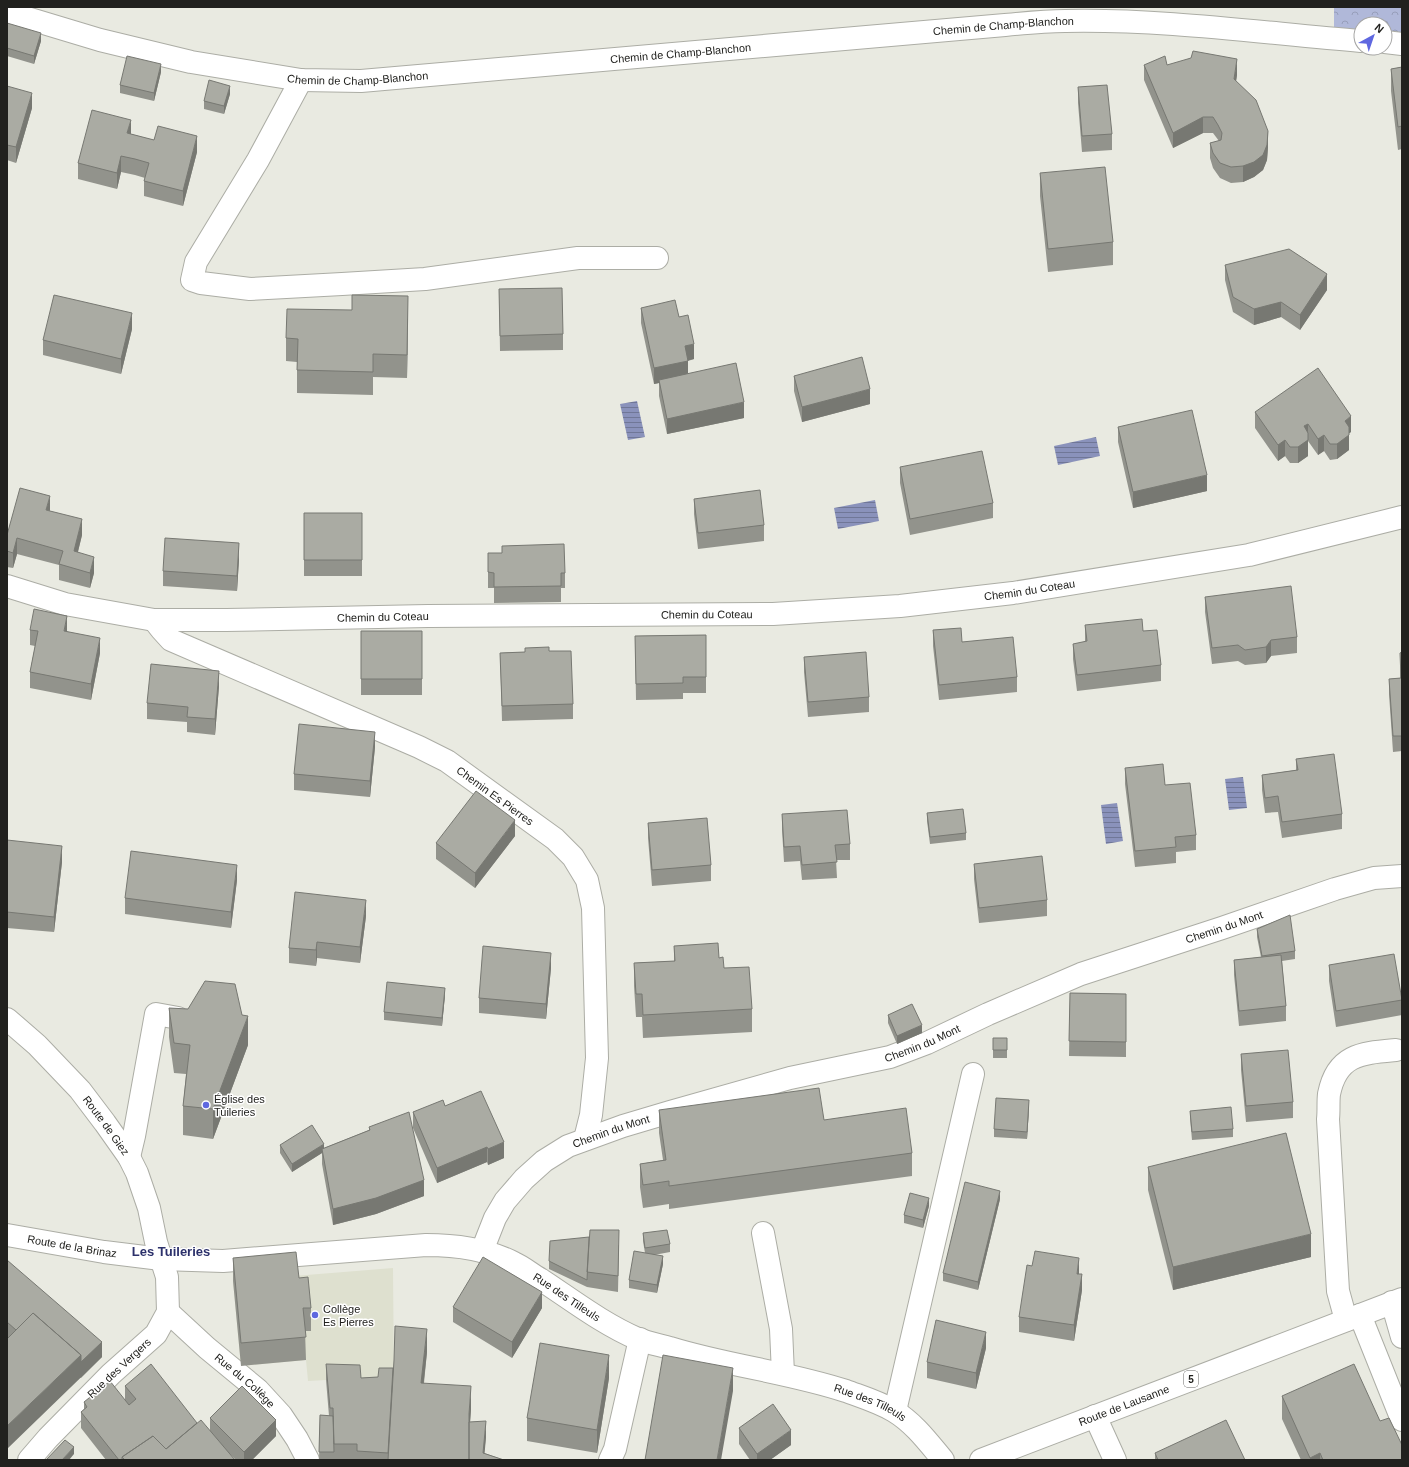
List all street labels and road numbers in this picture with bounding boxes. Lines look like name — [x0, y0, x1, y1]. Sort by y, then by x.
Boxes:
street label: Chemin de Champ-Blanchon — [932, 15, 1074, 37]
street label: Chemin de Champ-Blanchon — [610, 41, 752, 65]
street label: Chemin de Champ-Blanchon — [286, 69, 429, 87]
street label: Chemin du Coteau — [983, 577, 1076, 602]
street label: Chemin du Coteau — [661, 608, 753, 621]
street label: Chemin du Coteau — [337, 610, 429, 624]
street label: Chemin Es Pierres — [454, 764, 536, 828]
street label: Chemin du Mont — [1184, 908, 1264, 945]
street label: Chemin du Mont — [884, 1022, 962, 1064]
street label: Route de Giez — [81, 1093, 132, 1157]
street label: Chemin du Mont — [571, 1112, 651, 1150]
street label: Route de la Brinaz — [26, 1233, 117, 1260]
street label: Rue des Tilleuls — [531, 1270, 603, 1324]
street label: Rue des Vergers — [85, 1335, 153, 1400]
street label: Rue du Collège — [212, 1351, 277, 1410]
road number: 5 — [1184, 1371, 1198, 1387]
street label: Rue des Tilleuls — [833, 1382, 909, 1424]
street label: Route de Lausanne — [1077, 1383, 1171, 1428]

